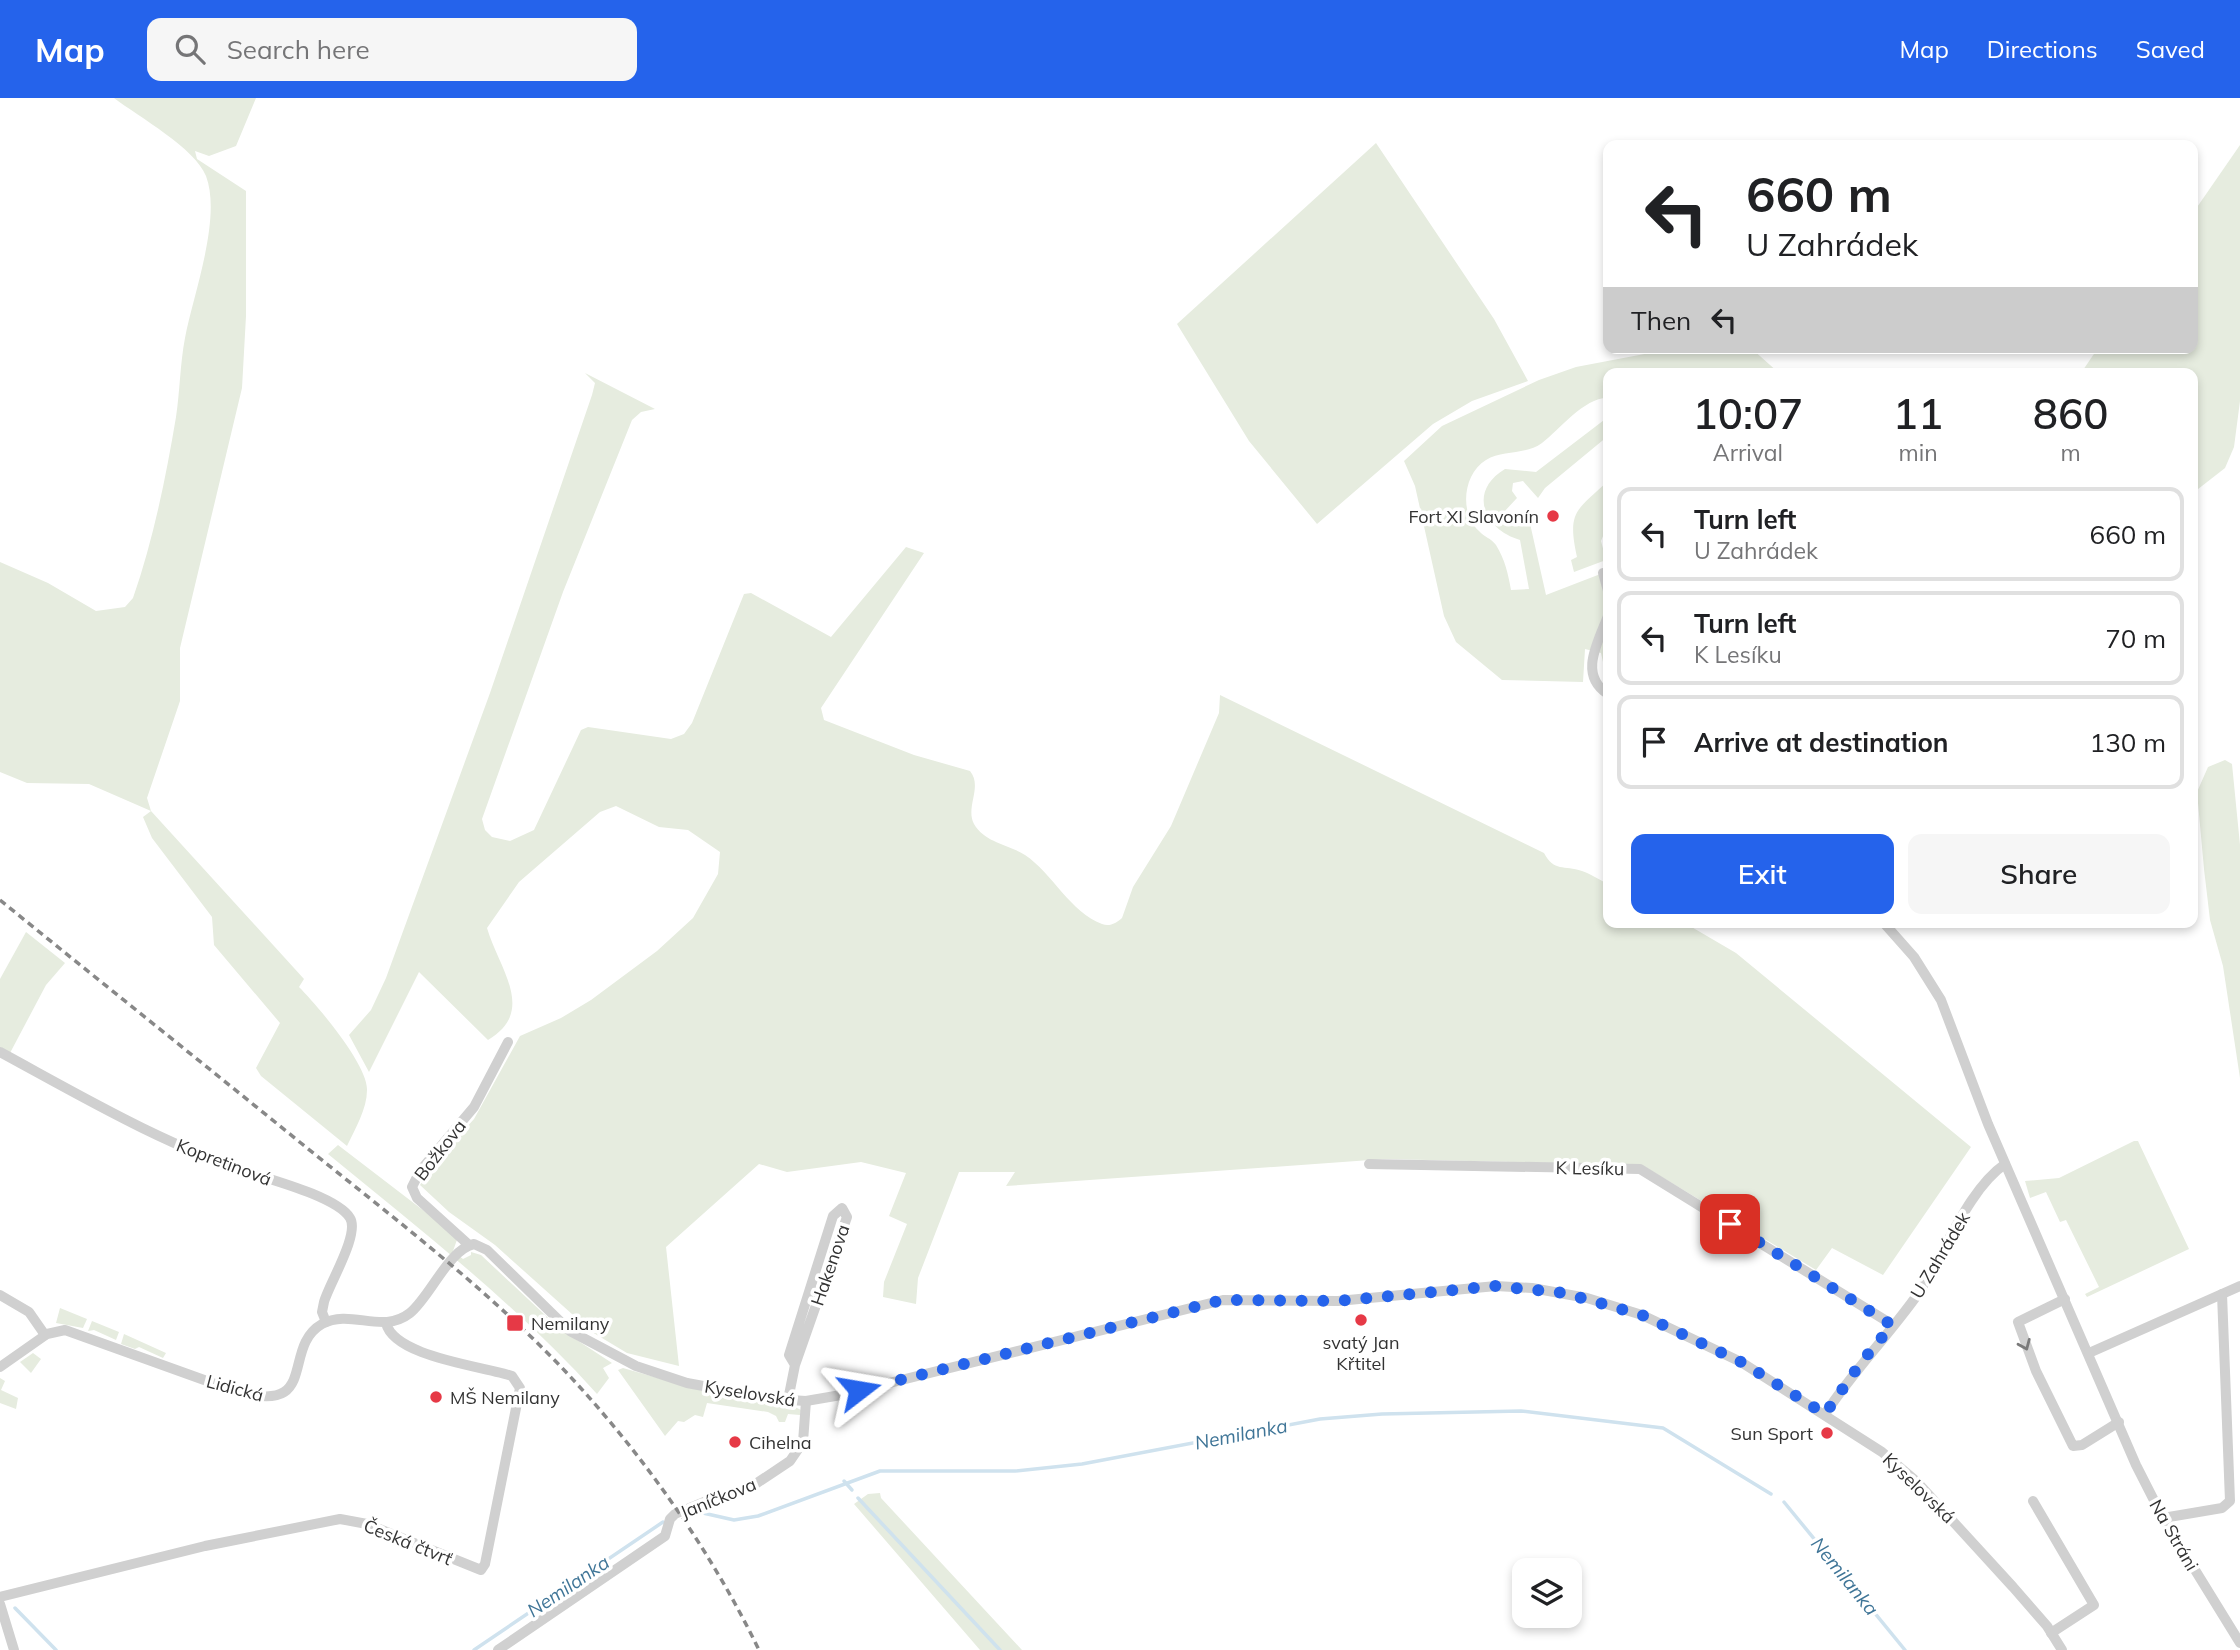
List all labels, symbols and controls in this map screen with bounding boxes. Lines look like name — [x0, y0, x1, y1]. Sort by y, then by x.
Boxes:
search box — [147, 18, 637, 81]
text: Map — [35, 29, 105, 70]
icon: search — [171, 30, 209, 68]
text: Search here — [227, 33, 370, 66]
text: Map — [1899, 34, 1949, 64]
text: Directions — [1987, 34, 2098, 64]
text: Saved — [2136, 34, 2205, 64]
text: 660 m — [1746, 163, 1892, 224]
icon: left — [1631, 168, 1722, 259]
text: U Zahrádek — [1746, 224, 1918, 264]
icon: left — [1705, 301, 1743, 339]
text: Then — [1631, 304, 1691, 337]
text: 10:07 — [1693, 387, 1803, 440]
text: 11 — [1893, 387, 1943, 440]
text: 860 — [2033, 387, 2108, 440]
text: Arrival — [1713, 438, 1783, 467]
text: min — [1898, 438, 1938, 467]
text: m — [2061, 438, 2081, 467]
text: Turn left — [1694, 503, 1796, 536]
place label: Fort XI Slavonín — [1409, 505, 1539, 528]
marker: Fort XI Slavonín — [1545, 508, 1561, 524]
icon: left — [1635, 515, 1673, 553]
text: 660 m — [2090, 518, 2166, 551]
text: U Zahrádek — [1694, 536, 1818, 565]
text: Turn left — [1694, 607, 1796, 640]
icon: left — [1635, 619, 1673, 657]
text: 70 m — [2105, 622, 2166, 655]
text: K Lesíku — [1694, 640, 1782, 669]
icon: arrive — [1635, 723, 1673, 761]
text: Arrive at destination — [1694, 726, 1949, 759]
text: 130 m — [2090, 726, 2166, 759]
button: Exit — [1631, 834, 1894, 914]
button: Share — [1908, 834, 2170, 914]
street label: Božkova — [409, 1115, 471, 1185]
street label: Kopretinová — [173, 1133, 275, 1191]
street label: K Lesíku — [1555, 1156, 1625, 1180]
pin — [1700, 1194, 1760, 1254]
icon: arrive — [1711, 1205, 1749, 1243]
street label: U Zahrádek — [1905, 1207, 1975, 1302]
street label: Hakenova — [805, 1221, 855, 1309]
place label: Nemilany — [531, 1312, 610, 1335]
marker: svatý Jan Křtitel — [1353, 1312, 1369, 1328]
marker: Nemilany — [505, 1313, 525, 1333]
place label: svatý Jan Křtitel — [1323, 1331, 1399, 1375]
one-way arrow — [2017, 1338, 2031, 1350]
position arrow — [822, 1353, 896, 1427]
street label: Lidická — [204, 1369, 266, 1407]
street label: Kyselovská — [703, 1374, 797, 1412]
place label: MŠ Nemilany — [450, 1386, 560, 1409]
marker: MŠ Nemilany — [428, 1389, 444, 1405]
water label: Nemilanka — [1193, 1413, 1289, 1455]
place label: Sun Sport — [1731, 1422, 1813, 1445]
marker: Sun Sport — [1819, 1425, 1835, 1441]
place label: Cihelna — [749, 1431, 812, 1454]
marker: Cihelna — [727, 1434, 743, 1450]
street label: Kyselovská — [1878, 1448, 1960, 1528]
street label: Janíčkova — [677, 1472, 759, 1524]
street label: Na Stráni — [2144, 1495, 2204, 1575]
street label: Česká čtvrť — [360, 1514, 456, 1570]
water label: Nemilanka — [1806, 1532, 1884, 1620]
water label: Nemilanka — [522, 1550, 614, 1622]
map controls — [1512, 1558, 1582, 1628]
button: layers — [1512, 1558, 1582, 1628]

